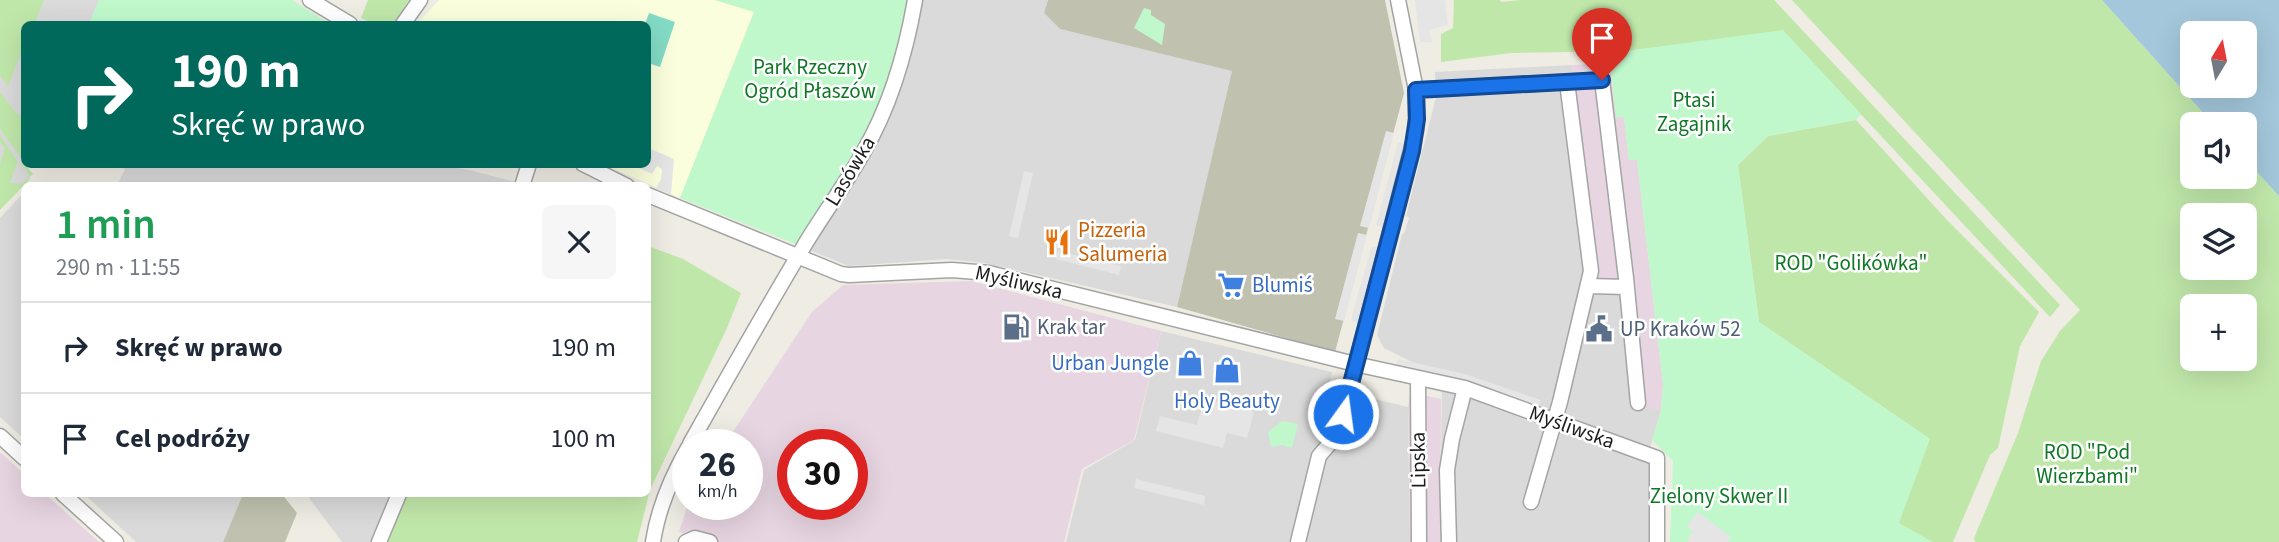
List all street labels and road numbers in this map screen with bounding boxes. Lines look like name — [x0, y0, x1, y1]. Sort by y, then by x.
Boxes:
street label: Lasówka — [817, 130, 883, 212]
street label: Myśliwska — [972, 257, 1066, 307]
street label: Myśliwska — [1525, 398, 1619, 456]
street label: Lipska — [1403, 431, 1433, 489]

